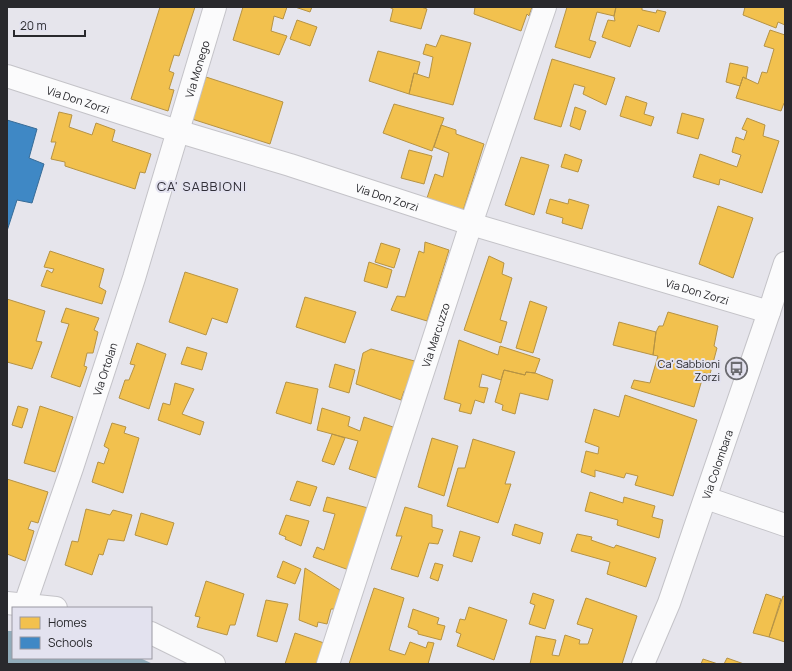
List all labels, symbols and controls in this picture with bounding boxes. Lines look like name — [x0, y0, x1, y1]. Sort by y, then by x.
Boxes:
scale bar — [14, 12, 85, 38]
text: 20 m — [20, 17, 47, 34]
street label: Via Monego — [181, 38, 212, 99]
street label: Via Don Zorzi — [45, 82, 112, 116]
district label: CA' SABBIONI — [157, 177, 247, 195]
street label: Via Don Zorzi — [354, 179, 421, 214]
street label: Via Don Zorzi — [664, 274, 731, 307]
street label: Via Marcuzzo — [417, 300, 453, 369]
street label: Via Ortolan — [89, 340, 120, 398]
place label: Ca' Sabbioni Zorzi — [658, 356, 720, 384]
bus stop icon: Ca' Sabbioni Zorzi — [723, 356, 749, 382]
street label: Via Colombara — [698, 427, 736, 501]
legend — [12, 607, 152, 659]
text: Homes — [48, 614, 87, 631]
text: Schools — [48, 634, 92, 651]

